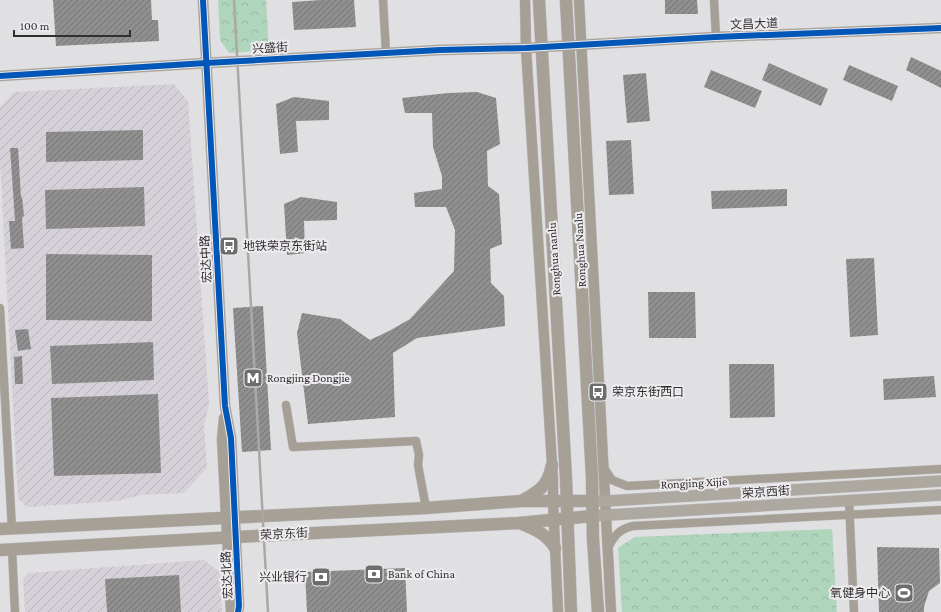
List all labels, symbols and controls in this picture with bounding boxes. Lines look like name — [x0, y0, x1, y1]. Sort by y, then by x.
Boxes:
scale bar — [14, 12, 130, 38]
street label: 文昌大道 — [730, 16, 778, 32]
text: 100 m — [20, 19, 50, 33]
street label: 兴盛街 — [252, 40, 288, 56]
street label: Ronghua Nanlu — [571, 212, 589, 288]
street label: Ronghua nanlu — [544, 221, 564, 296]
street label: 宏达中路 — [198, 235, 214, 283]
bus stop icon: 地铁荣京东街站 — [218, 235, 240, 257]
place label: 地铁荣京东街站 — [243, 239, 327, 253]
metro station icon: Rongjing Dongjie — [242, 367, 264, 389]
place label: Rongjing Dongjie — [267, 371, 350, 385]
bus stop icon: 荣京东街西口 — [587, 381, 609, 403]
place label: 荣京东街西口 — [612, 385, 684, 399]
street label: Rongjing Xijie — [660, 474, 728, 492]
street label: 荣京西街 — [742, 483, 790, 501]
street label: 荣京东街 — [260, 526, 308, 542]
street label: 宏达北路 — [219, 551, 235, 599]
bank icon: Bank of China — [363, 563, 385, 585]
bank icon: 兴业银行 — [310, 566, 332, 588]
place label: Bank of China — [388, 567, 455, 581]
place label: 兴业银行 — [259, 570, 307, 584]
sports icon: 氧健身中心 — [893, 582, 915, 604]
place label: 氧健身中心 — [830, 586, 890, 600]

